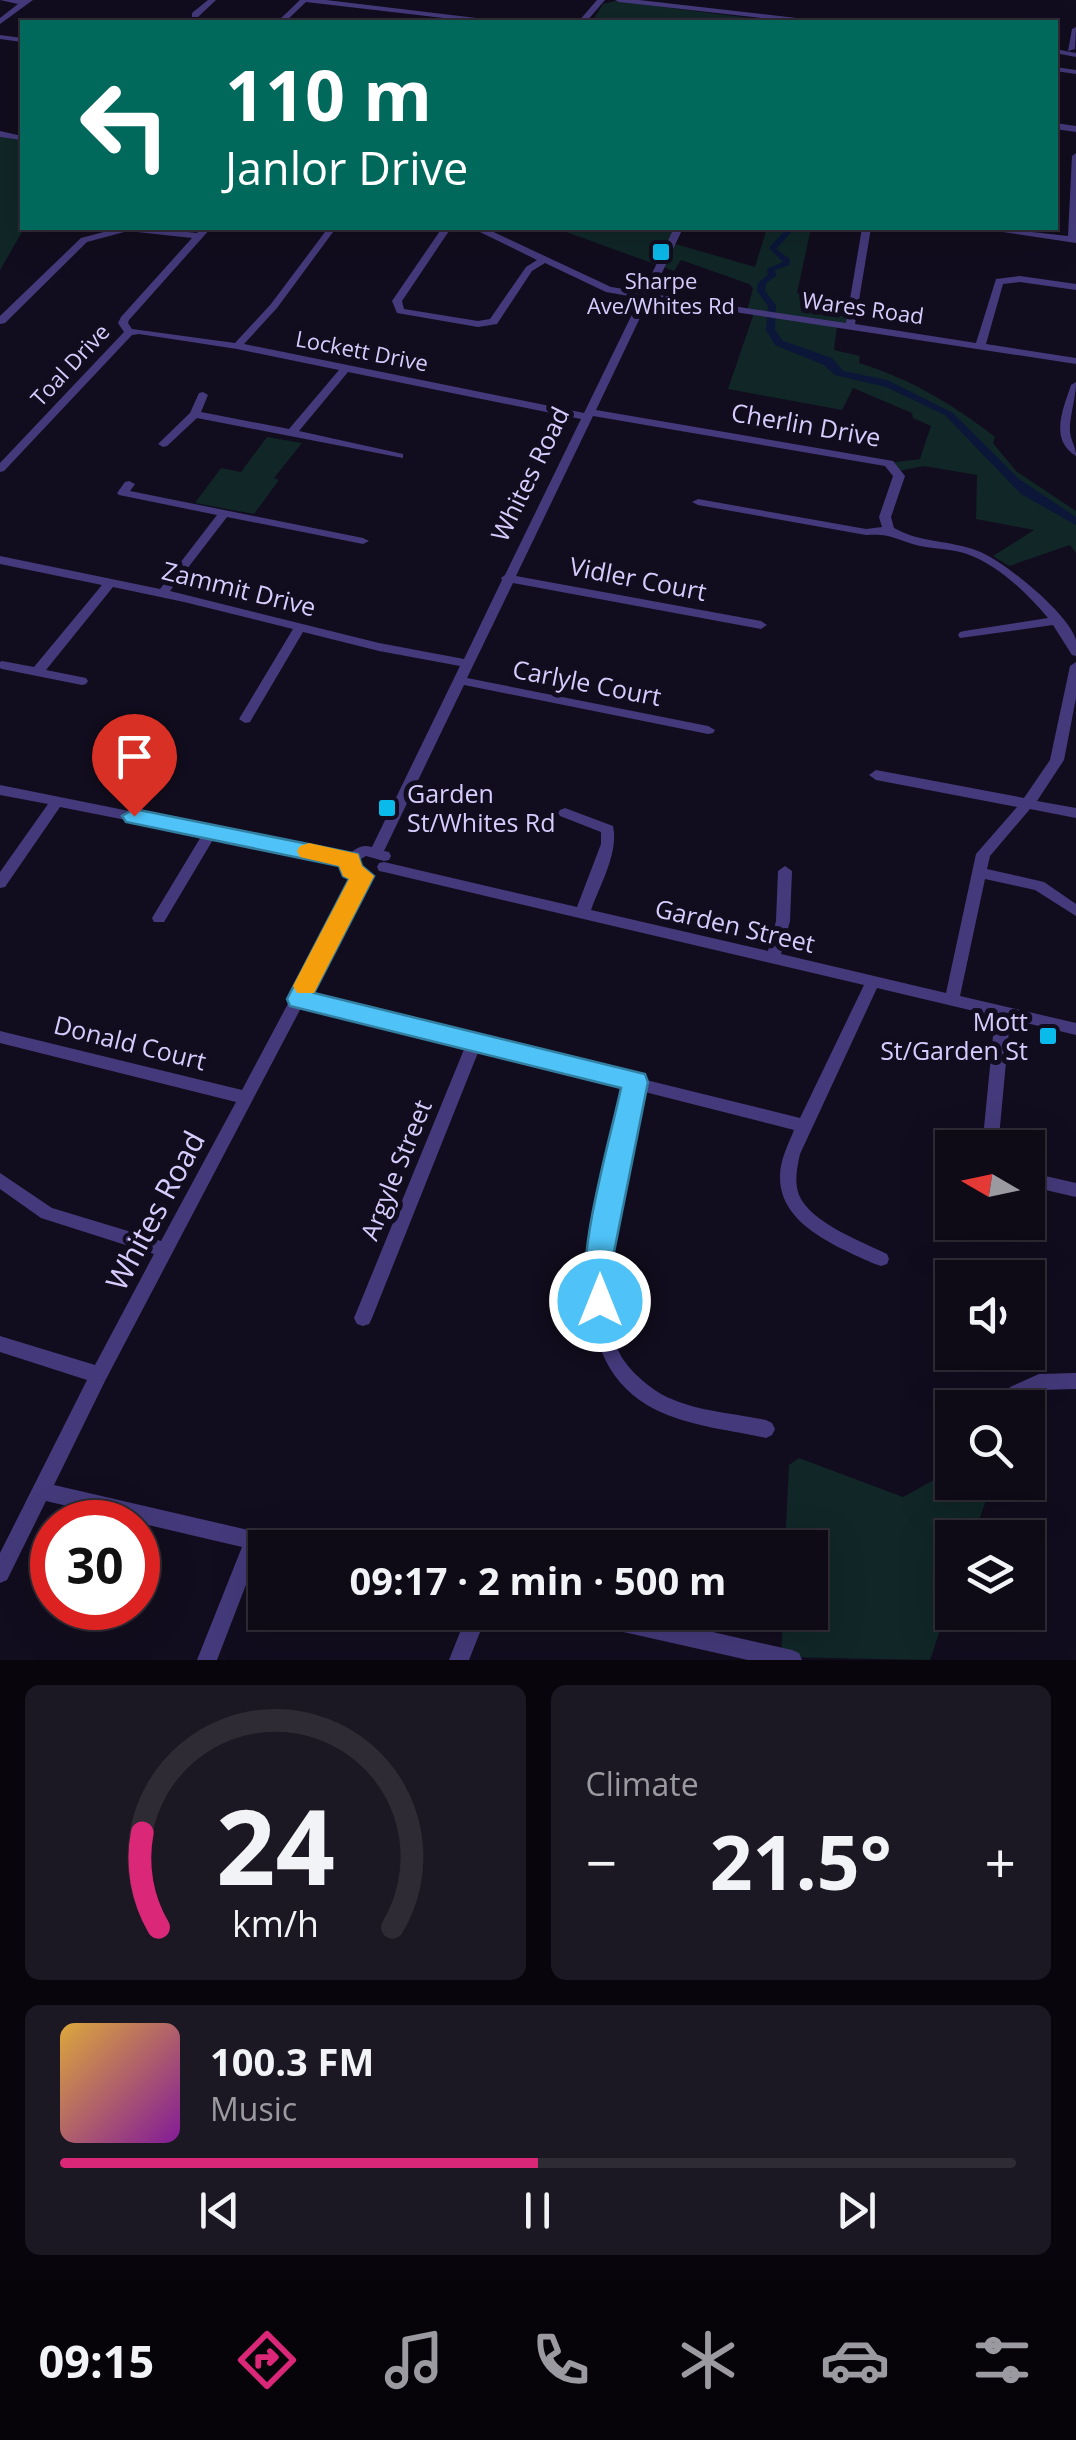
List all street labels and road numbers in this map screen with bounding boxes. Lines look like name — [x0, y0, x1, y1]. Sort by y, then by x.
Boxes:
street label: Wares Road — [800, 284, 926, 330]
street label: Toal Drive — [23, 317, 115, 412]
street label: Lockett Drive — [293, 322, 431, 378]
street label: Cherlin Drive — [729, 394, 883, 454]
street label: Whites Road — [482, 401, 576, 547]
street label: Vidler Court — [567, 548, 710, 608]
street label: Zammit Drive — [159, 552, 320, 624]
street label: Carlyle Court — [510, 651, 665, 713]
street label: Garden Street — [652, 890, 819, 960]
street label: Donald Court — [51, 1007, 210, 1077]
street label: Argyle Street — [351, 1094, 439, 1245]
street label: Whites Road — [96, 1123, 214, 1297]

